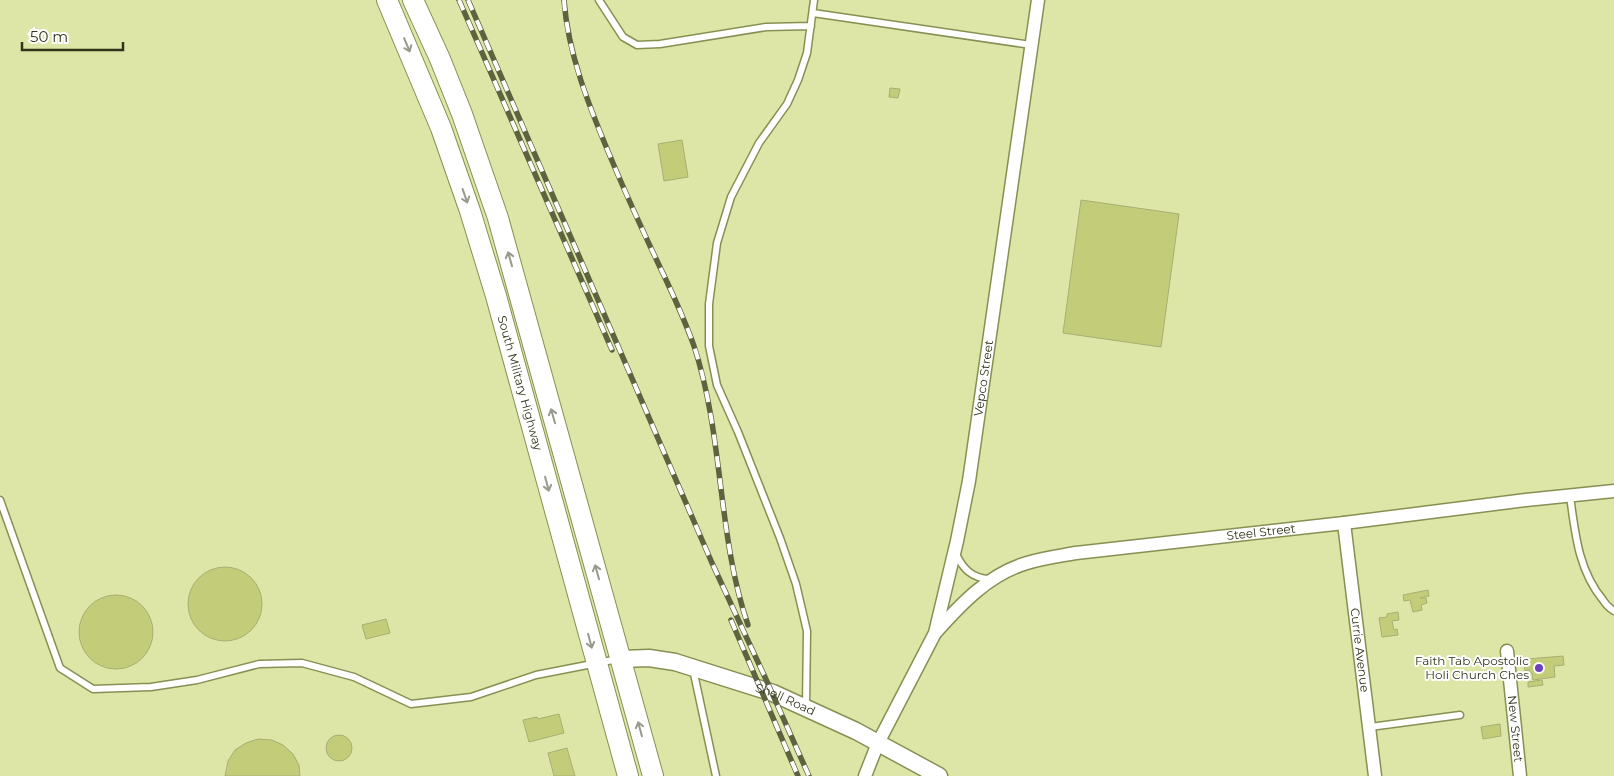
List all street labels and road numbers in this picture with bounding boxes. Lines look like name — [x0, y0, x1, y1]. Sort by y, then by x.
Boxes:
street label: South Military Highway — [495, 314, 546, 453]
street label: Vepco Street — [970, 339, 996, 417]
street label: Steel Street — [1226, 520, 1296, 543]
street label: Currie Avenue — [1347, 607, 1373, 693]
street label: Shell Road — [754, 680, 818, 718]
street label: New Street — [1505, 694, 1527, 763]

